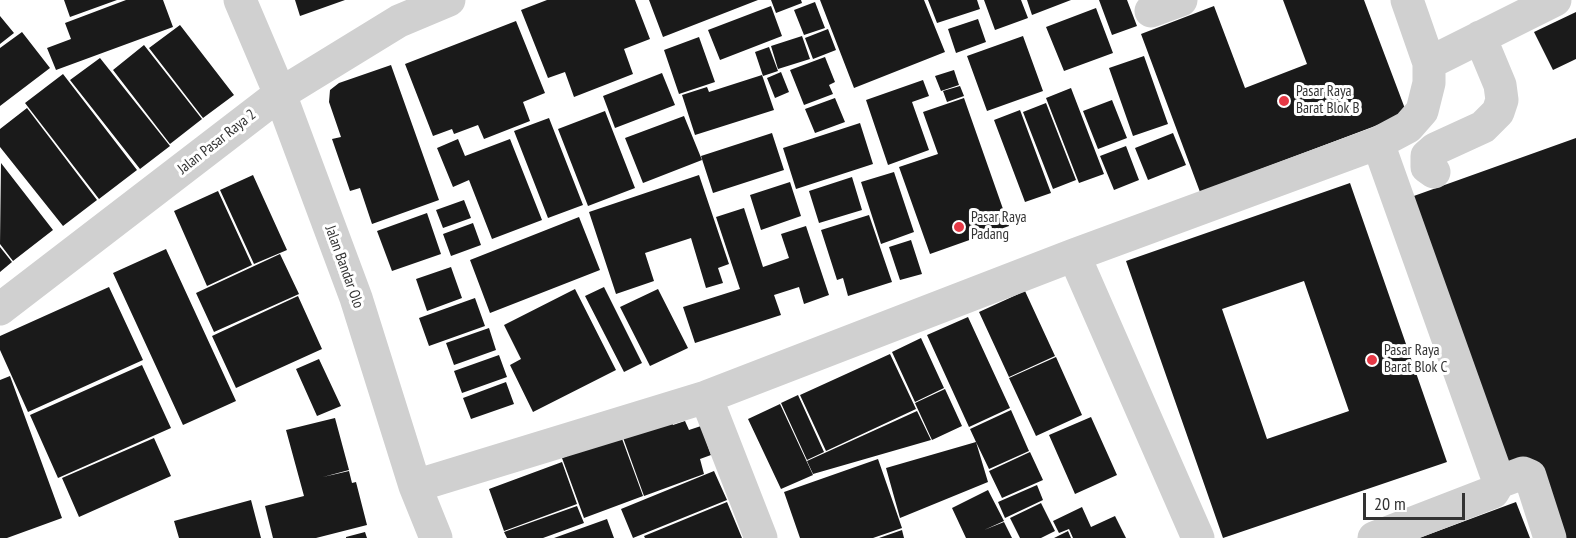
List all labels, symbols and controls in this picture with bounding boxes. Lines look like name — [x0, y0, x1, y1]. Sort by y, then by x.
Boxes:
place label: Pasar Raya Barat Blok B — [1296, 83, 1360, 118]
marker: Pasar Raya Barat Blok B — [1277, 94, 1291, 108]
street label: Jalan Pasar Raya 2 — [174, 106, 260, 178]
place label: Pasar Raya Padang — [971, 209, 1027, 244]
marker: Pasar Raya Padang — [952, 220, 966, 234]
street label: Jalan Bandar Olo — [321, 223, 367, 311]
place label: Pasar Raya Barat Blok C — [1384, 342, 1447, 377]
marker: Pasar Raya Barat Blok C — [1365, 353, 1379, 367]
scale bar — [1366, 481, 1468, 519]
text: 20 m — [1374, 492, 1406, 515]

